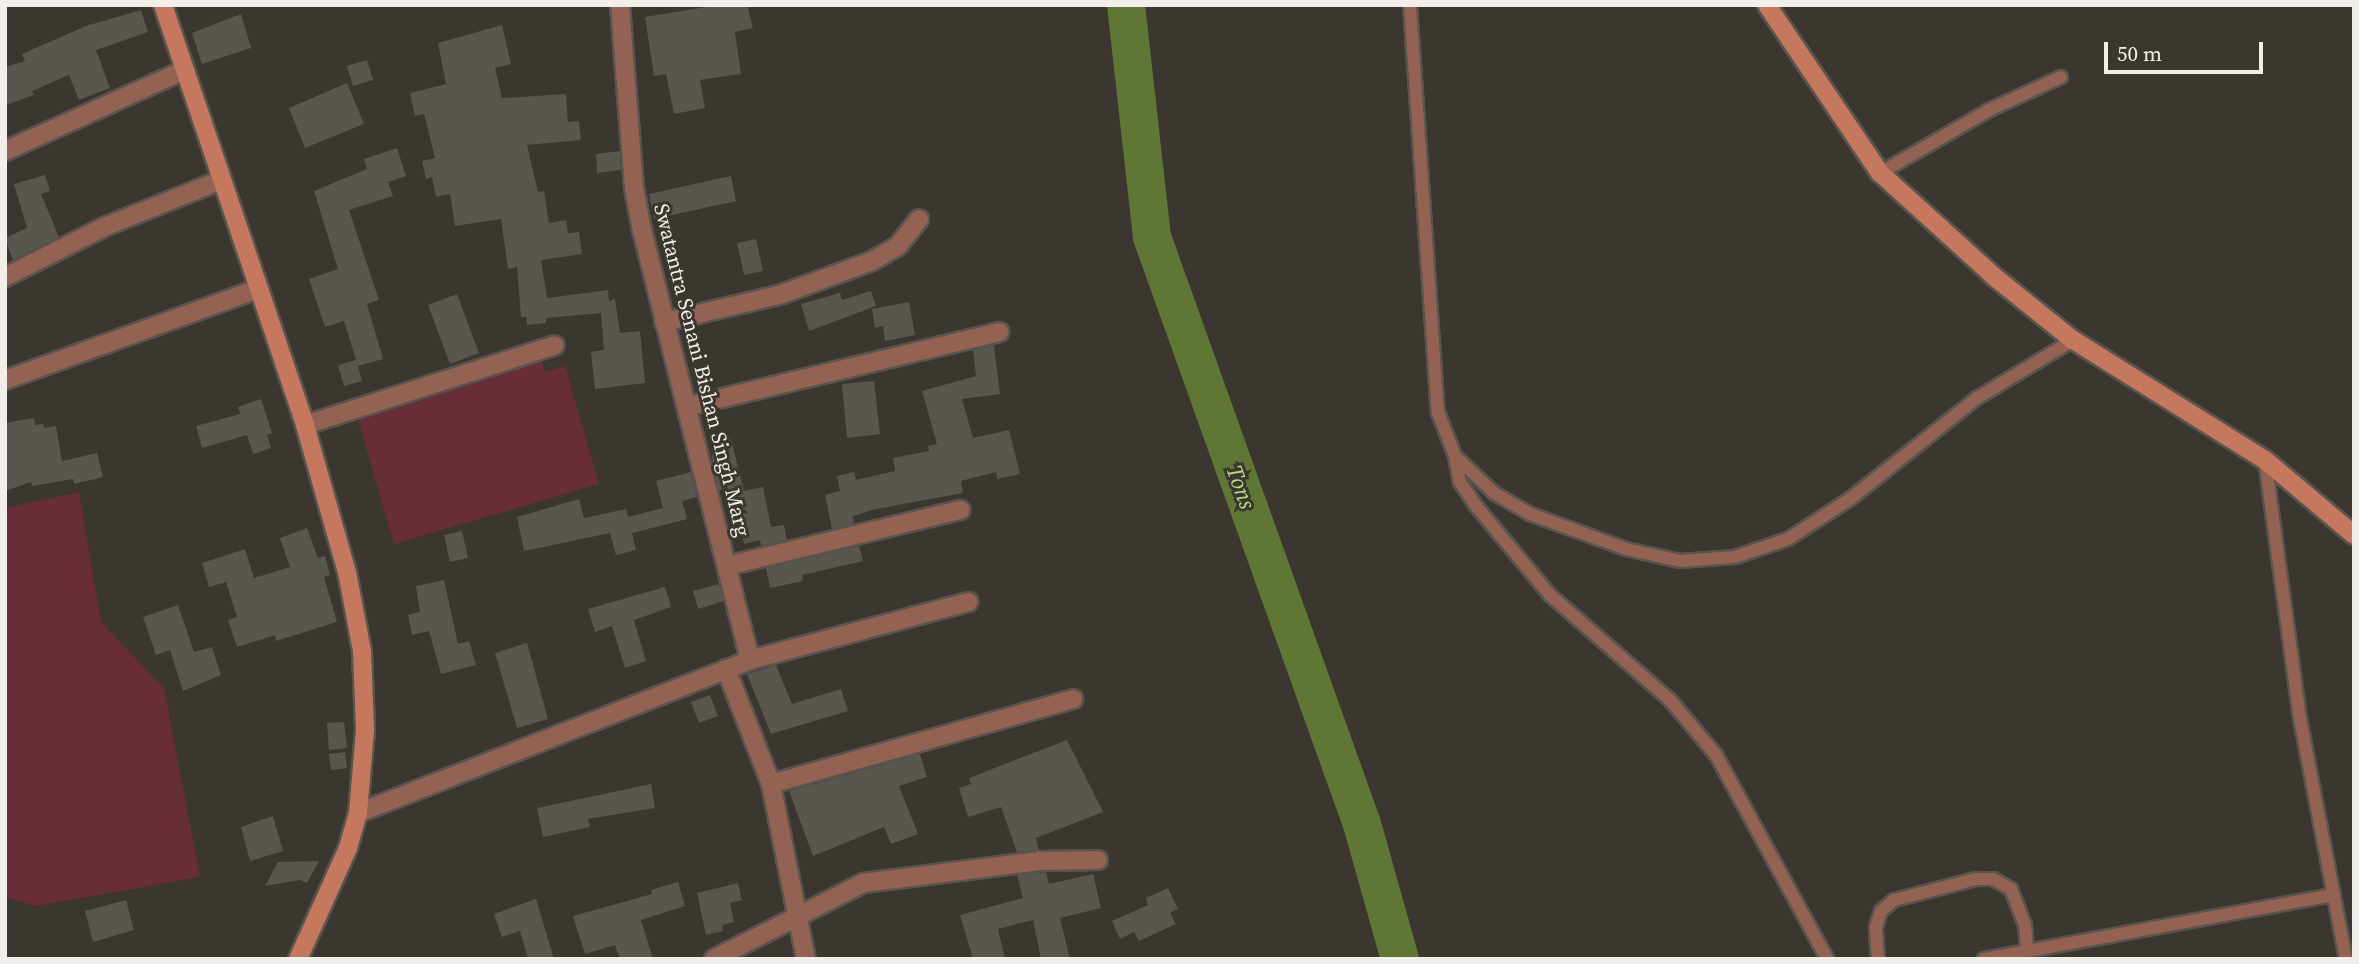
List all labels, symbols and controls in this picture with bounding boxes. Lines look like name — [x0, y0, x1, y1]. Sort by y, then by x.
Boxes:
scale bar — [2107, 28, 2266, 72]
text: 50 m — [2117, 39, 2162, 68]
street label: Swatantra Senani Bishan Singh Marg — [648, 201, 756, 539]
water label: Tons — [1220, 461, 1262, 513]

